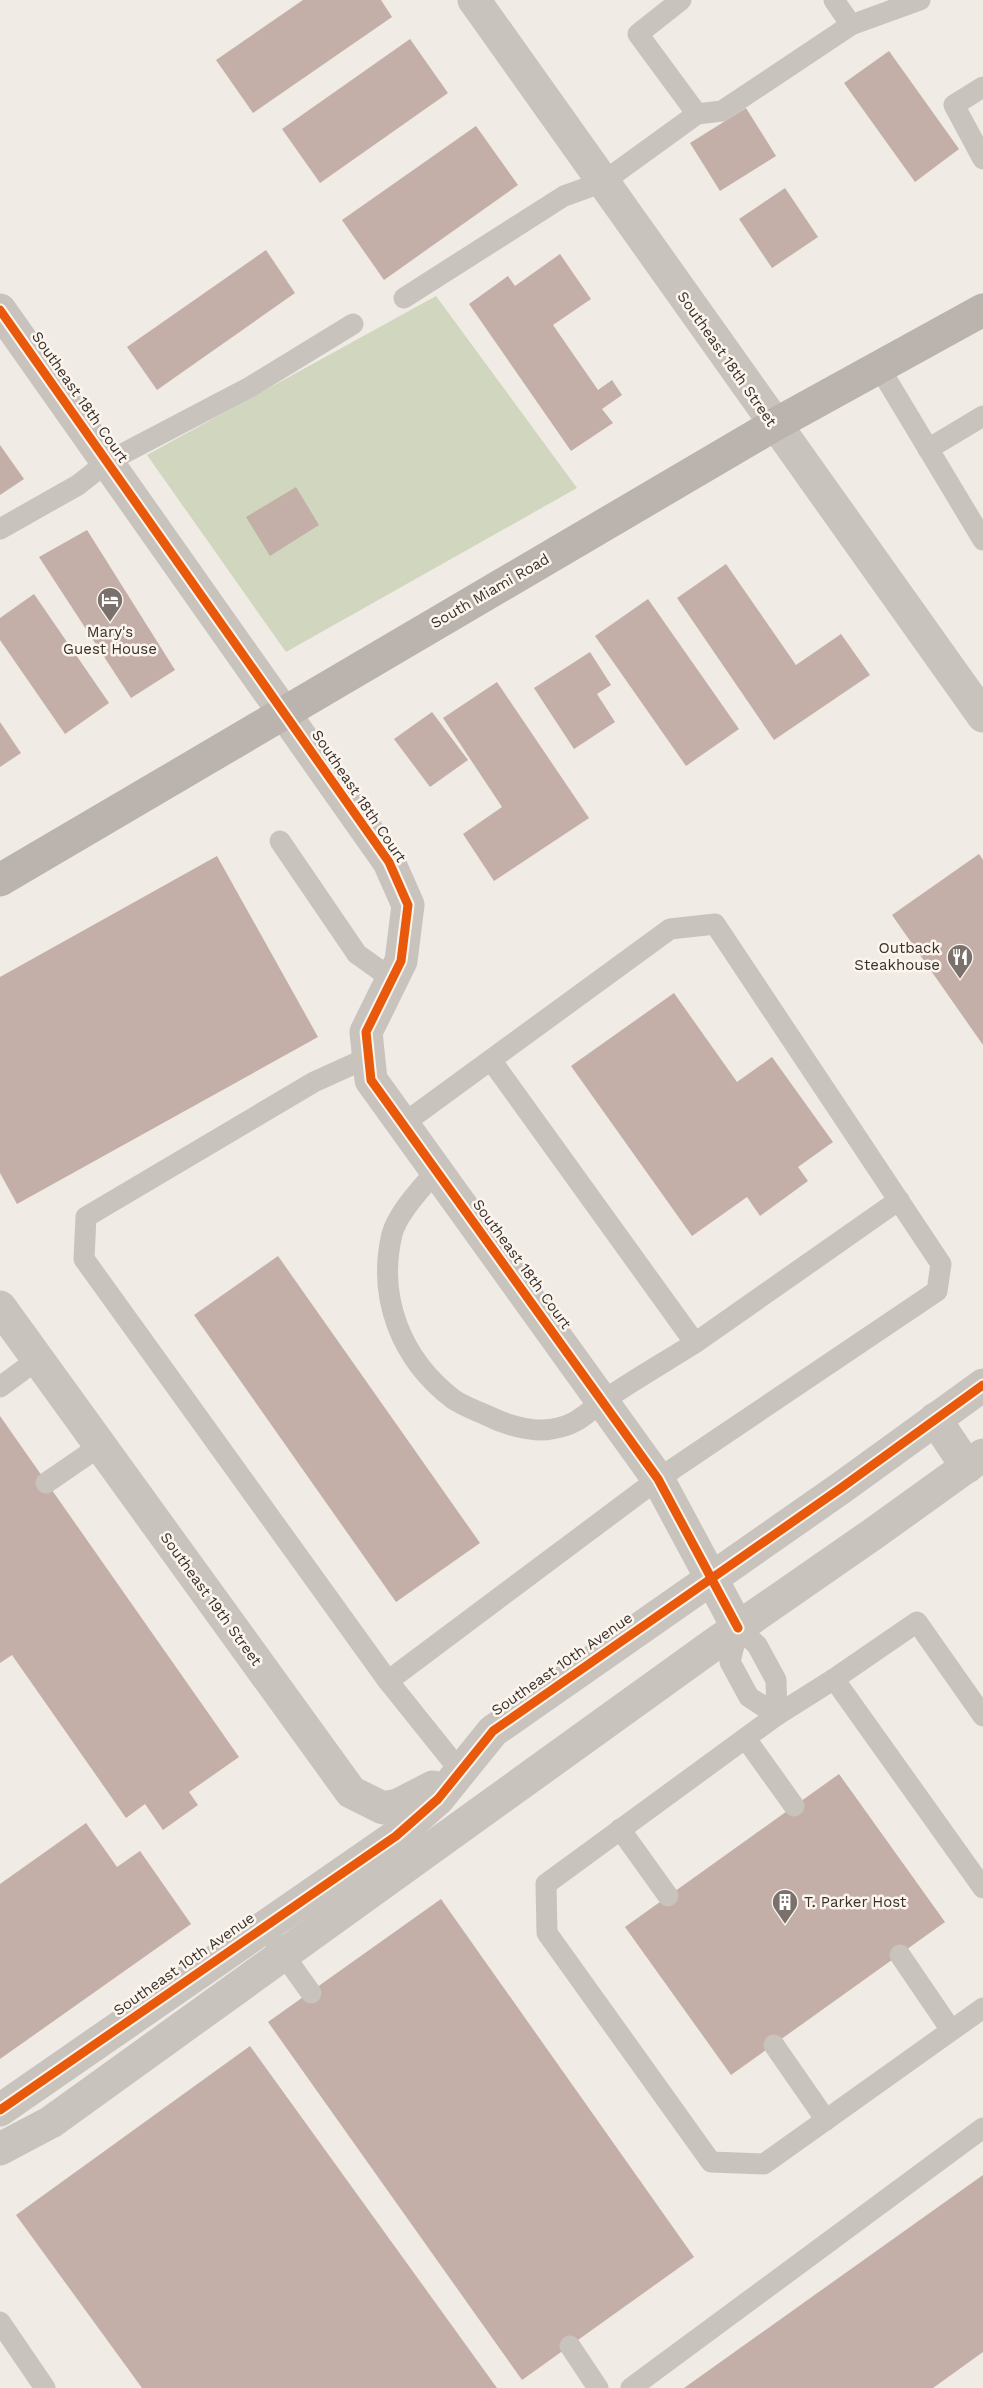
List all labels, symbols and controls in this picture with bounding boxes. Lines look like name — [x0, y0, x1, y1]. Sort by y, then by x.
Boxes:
street label: Southeast 18th Street — [674, 288, 781, 430]
street label: Southeast 18th Court — [28, 328, 132, 467]
street label: South Miami Road — [428, 550, 552, 632]
hotel icon: Mary's Guest House — [95, 585, 125, 623]
place label: Mary's Guest House — [63, 623, 157, 658]
street label: Southeast 18th Court — [308, 726, 410, 866]
place label: Outback Steakhouse — [854, 939, 940, 974]
restaurant icon: Outback Steakhouse — [945, 942, 975, 980]
street label: Southeast 18th Court — [469, 1196, 576, 1333]
street label: Southeast 19th Street — [157, 1529, 266, 1670]
street label: Southeast 10th Avenue — [488, 1608, 636, 1720]
building icon: T. Parker Host — [770, 1887, 800, 1925]
place label: T. Parker Host — [804, 1893, 907, 1911]
street label: Southeast 10th Avenue — [110, 1908, 258, 2020]

